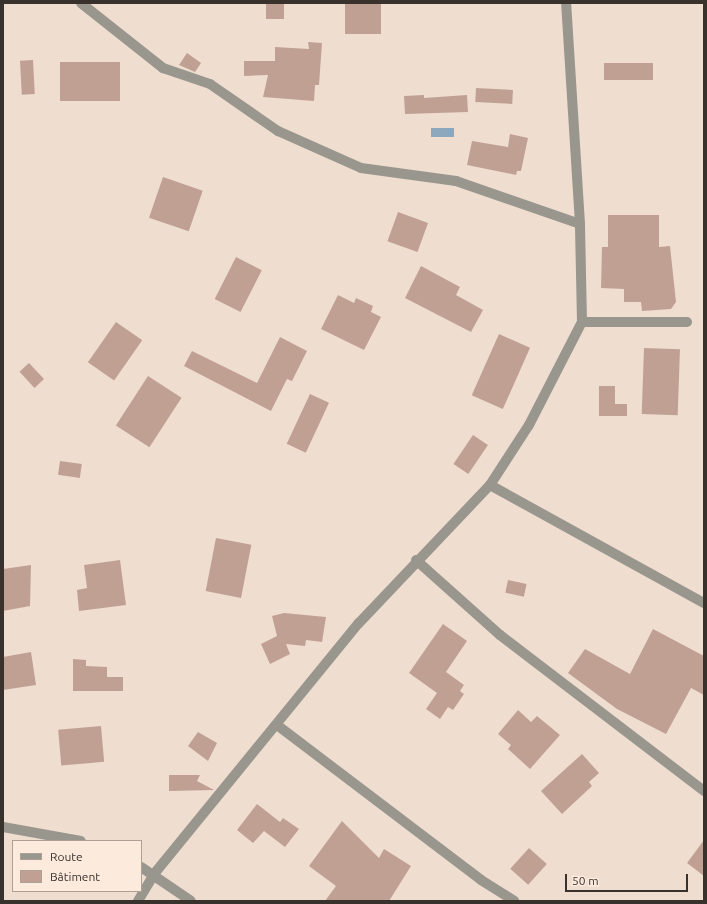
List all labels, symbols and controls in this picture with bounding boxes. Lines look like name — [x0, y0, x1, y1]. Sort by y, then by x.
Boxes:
legend — [12, 840, 142, 892]
text: Route — [50, 850, 83, 863]
scale bar — [567, 866, 690, 892]
text: Bâtiment — [50, 870, 100, 883]
text: 50 m — [572, 874, 599, 887]

